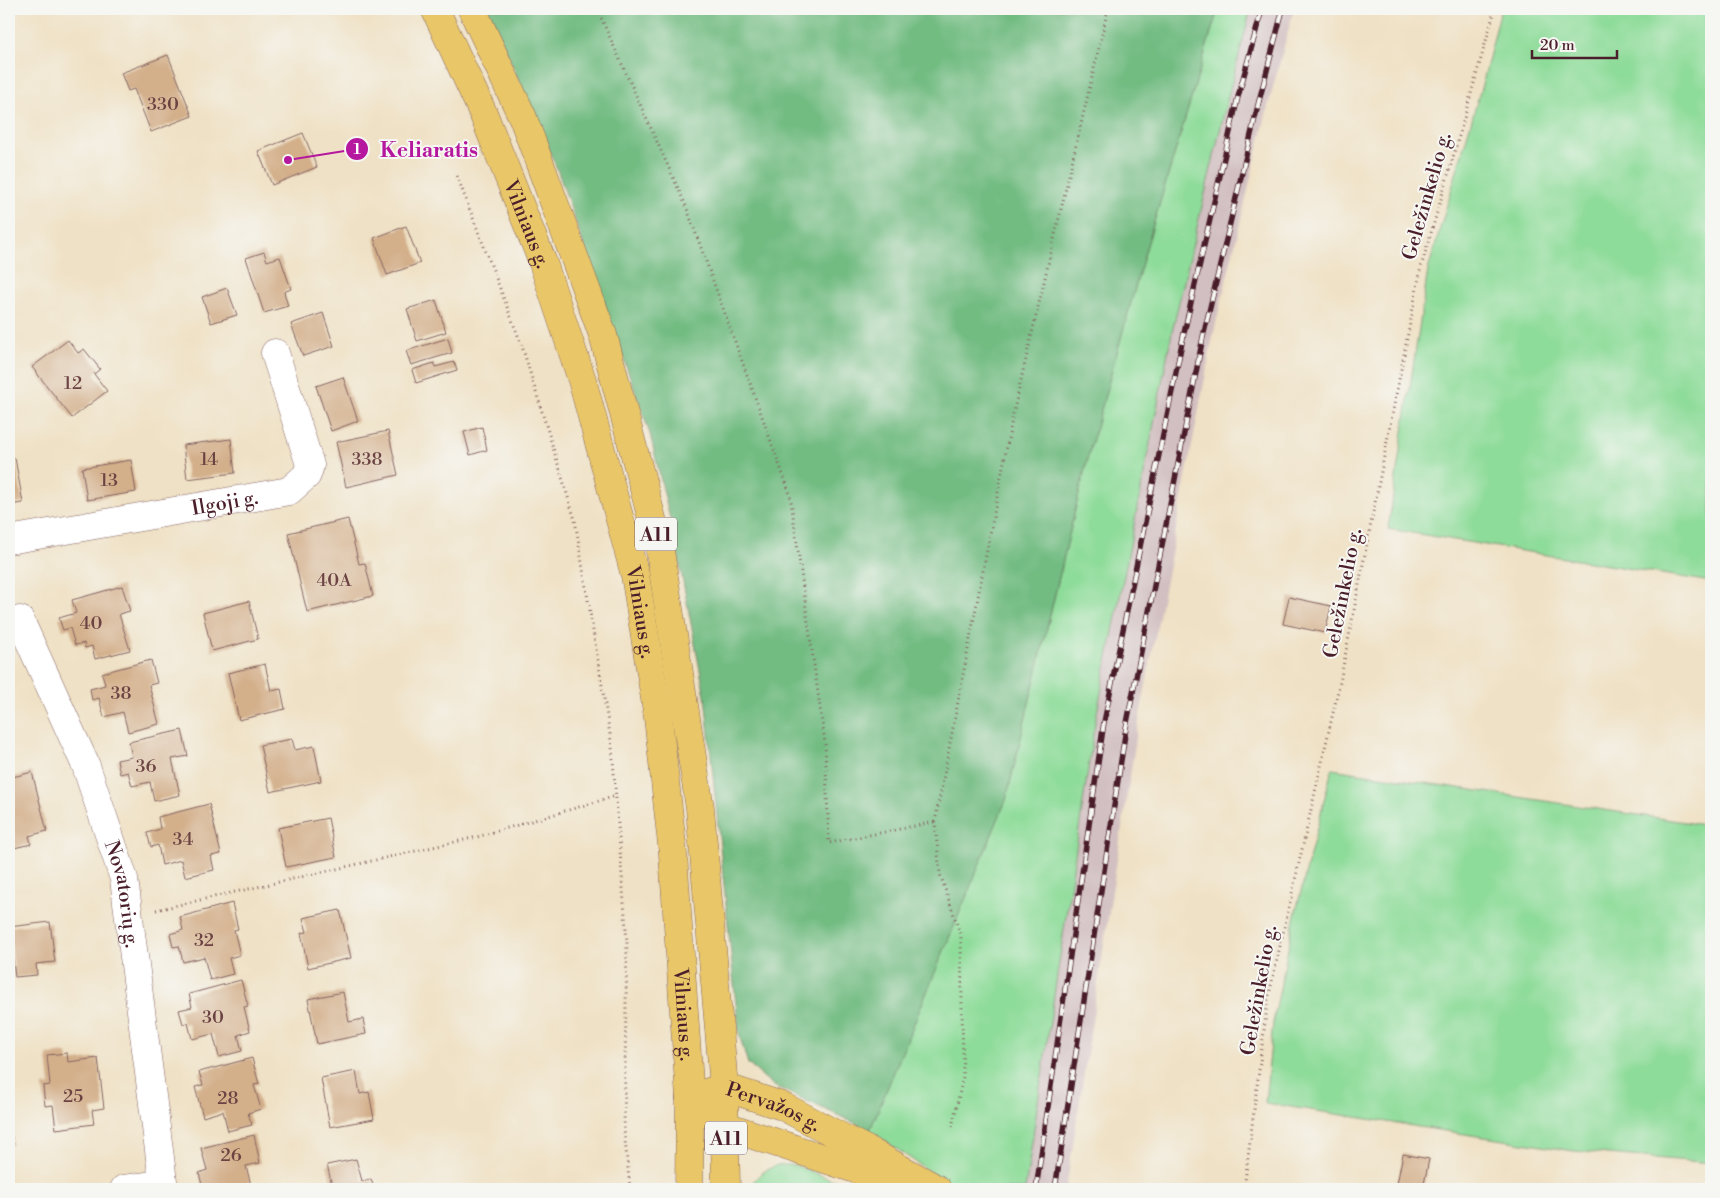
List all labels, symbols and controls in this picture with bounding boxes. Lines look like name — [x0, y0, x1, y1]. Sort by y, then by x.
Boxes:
scale bar — [1532, 28, 1618, 60]
text: 20 m — [1540, 36, 1575, 55]
house number: 330 — [147, 93, 179, 116]
street label: Geležinkelio g. — [1397, 130, 1458, 263]
callout: Keliaratis — [345, 131, 488, 167]
text: Keliaratis — [380, 138, 478, 164]
text: 1 — [353, 140, 361, 159]
street label: Vilniaus g. — [497, 176, 555, 272]
house number: 12 — [64, 372, 82, 395]
house number: 14 — [200, 448, 218, 471]
house number: 338 — [352, 448, 382, 471]
house number: 13 — [100, 469, 118, 492]
street label: Ilgoji g. — [190, 486, 260, 522]
road number: A11 — [635, 518, 677, 550]
street label: Geležinkelio g. — [1319, 526, 1368, 660]
street label: Vilniaus g. — [619, 562, 659, 660]
house number: 40A — [317, 569, 352, 592]
house number: 40 — [80, 612, 102, 635]
house number: 38 — [111, 682, 131, 705]
house number: 36 — [136, 755, 157, 778]
house number: 34 — [173, 828, 194, 851]
street label: Novatorių g. — [98, 837, 144, 949]
street label: Geležinkelio g. — [1236, 923, 1283, 1057]
house number: 32 — [194, 929, 214, 952]
street label: Vilniaus g. — [667, 966, 698, 1062]
house number: 30 — [202, 1006, 224, 1029]
street label: Pervažos g. — [723, 1078, 825, 1138]
house number: 25 — [63, 1085, 83, 1108]
house number: 28 — [217, 1087, 239, 1110]
road number: A11 — [705, 1122, 747, 1154]
house number: 26 — [220, 1144, 242, 1167]

